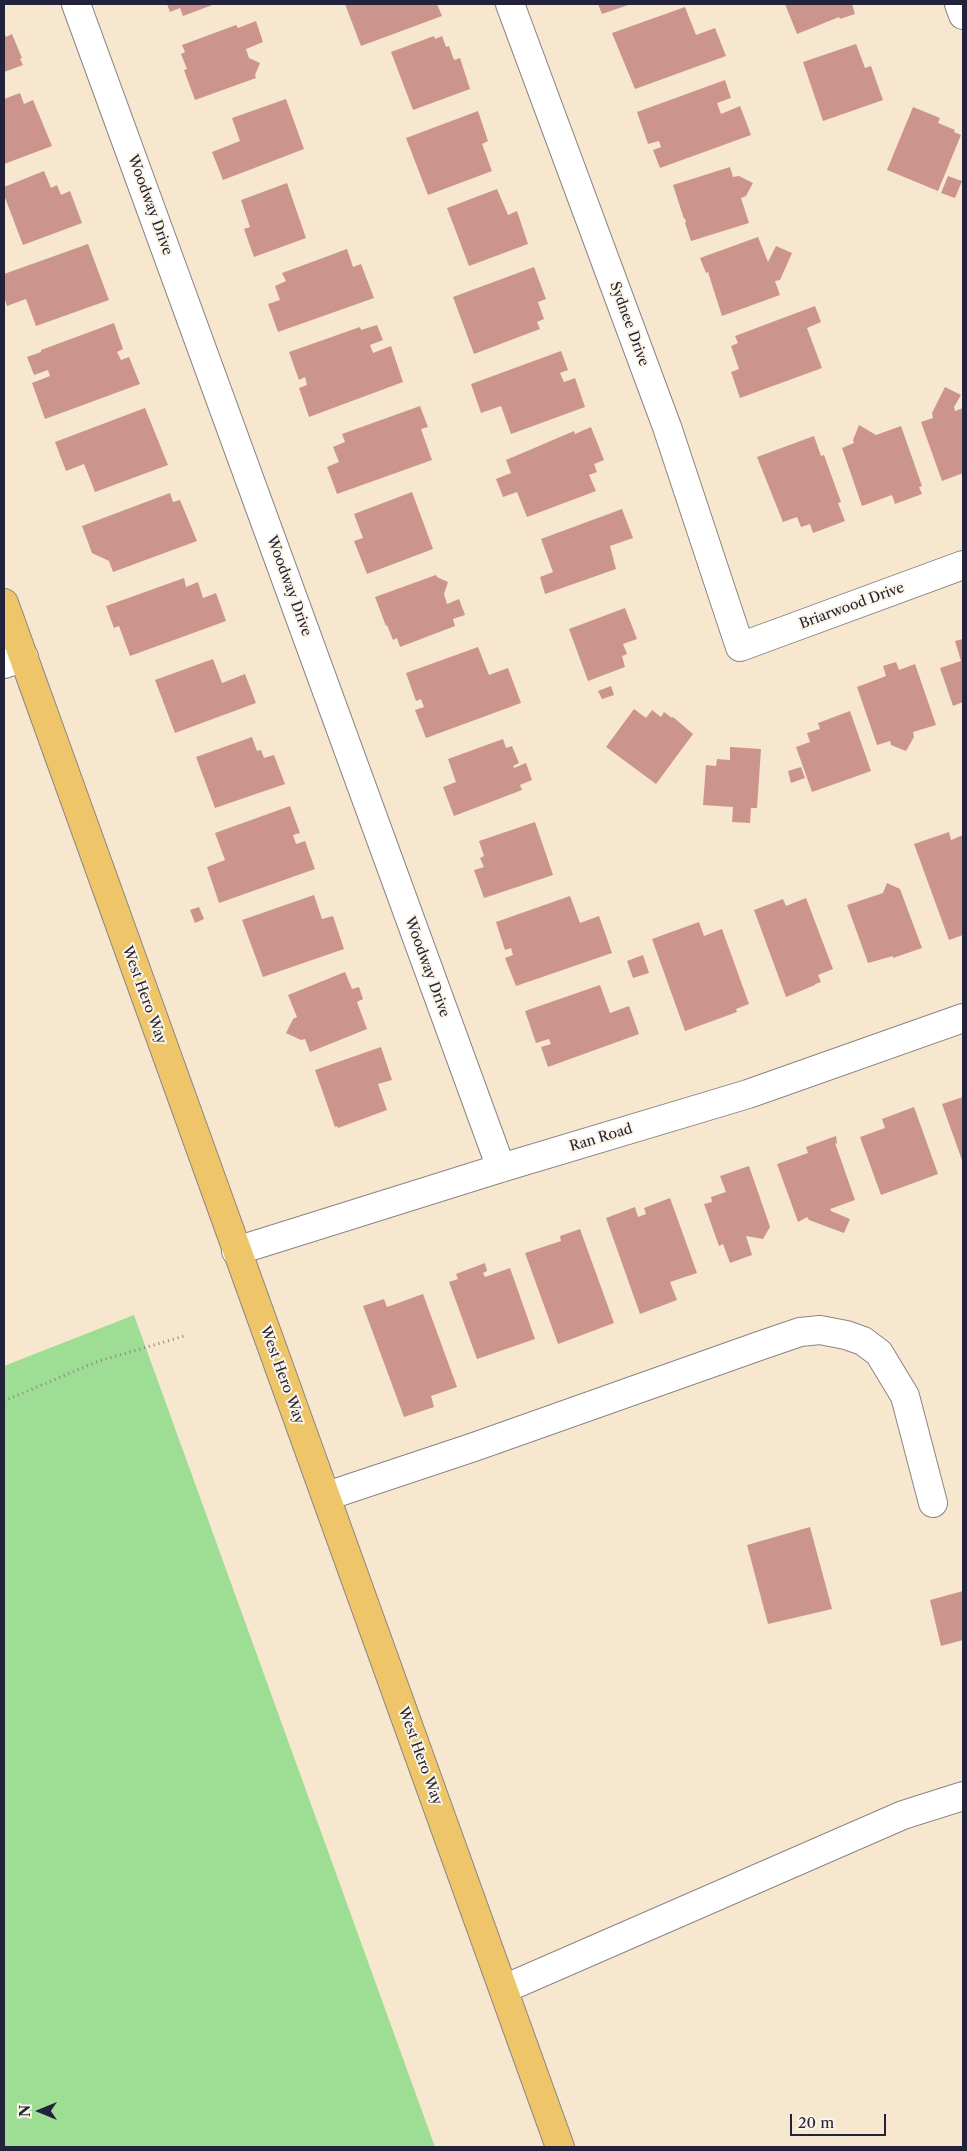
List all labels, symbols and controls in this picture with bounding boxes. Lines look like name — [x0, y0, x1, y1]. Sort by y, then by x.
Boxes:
street label: Woodway Drive — [124, 152, 176, 258]
street label: Sydnee Drive — [606, 279, 652, 369]
street label: Woodway Drive — [263, 533, 315, 639]
street label: Briarwood Drive — [797, 579, 907, 633]
street label: Woodway Drive — [401, 914, 453, 1020]
street label: West Hero Way — [118, 944, 170, 1046]
street label: Ran Road — [568, 1121, 634, 1155]
street label: West Hero Way — [256, 1324, 308, 1426]
street label: West Hero Way — [394, 1705, 446, 1807]
north arrow — [15, 2086, 65, 2136]
scale bar — [792, 2104, 888, 2136]
text: N — [16, 2105, 34, 2117]
text: 20 m — [798, 2113, 834, 2132]

